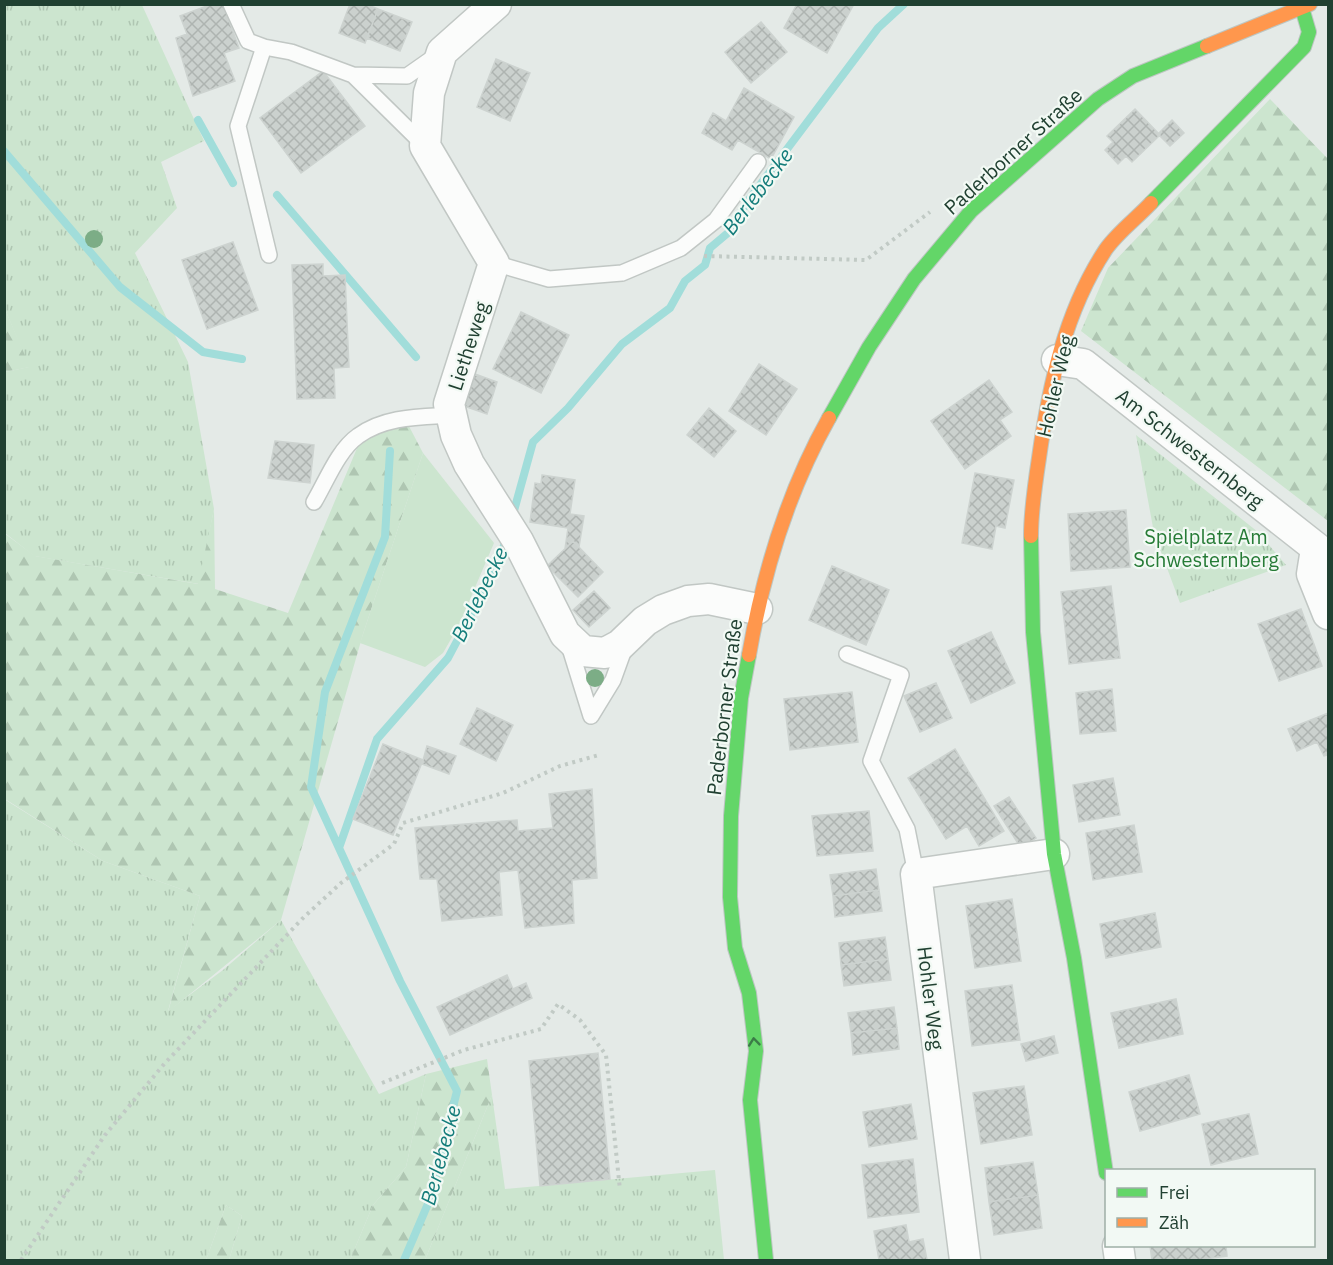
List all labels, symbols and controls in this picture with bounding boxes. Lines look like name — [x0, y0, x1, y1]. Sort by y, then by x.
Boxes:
street label: Paderborner Straße — [938, 82, 1088, 220]
water label: Berlebecke — [715, 142, 799, 240]
street label: Lietheweg — [441, 298, 495, 394]
street label: Hohler Weg — [1030, 332, 1080, 440]
street label: Am Schwesternberg — [1111, 382, 1270, 514]
park label: Spielplatz Am Schwesternberg — [1133, 523, 1279, 573]
water label: Berlebecke — [444, 542, 514, 646]
street label: Paderborner Straße — [700, 617, 748, 797]
street label: Hohler Weg — [911, 945, 951, 1052]
one-way arrow — [748, 1038, 761, 1047]
water label: Berlebecke — [413, 1102, 467, 1208]
legend — [1105, 1169, 1315, 1247]
text: Frei — [1159, 1181, 1190, 1204]
text: Zäh — [1159, 1211, 1189, 1234]

